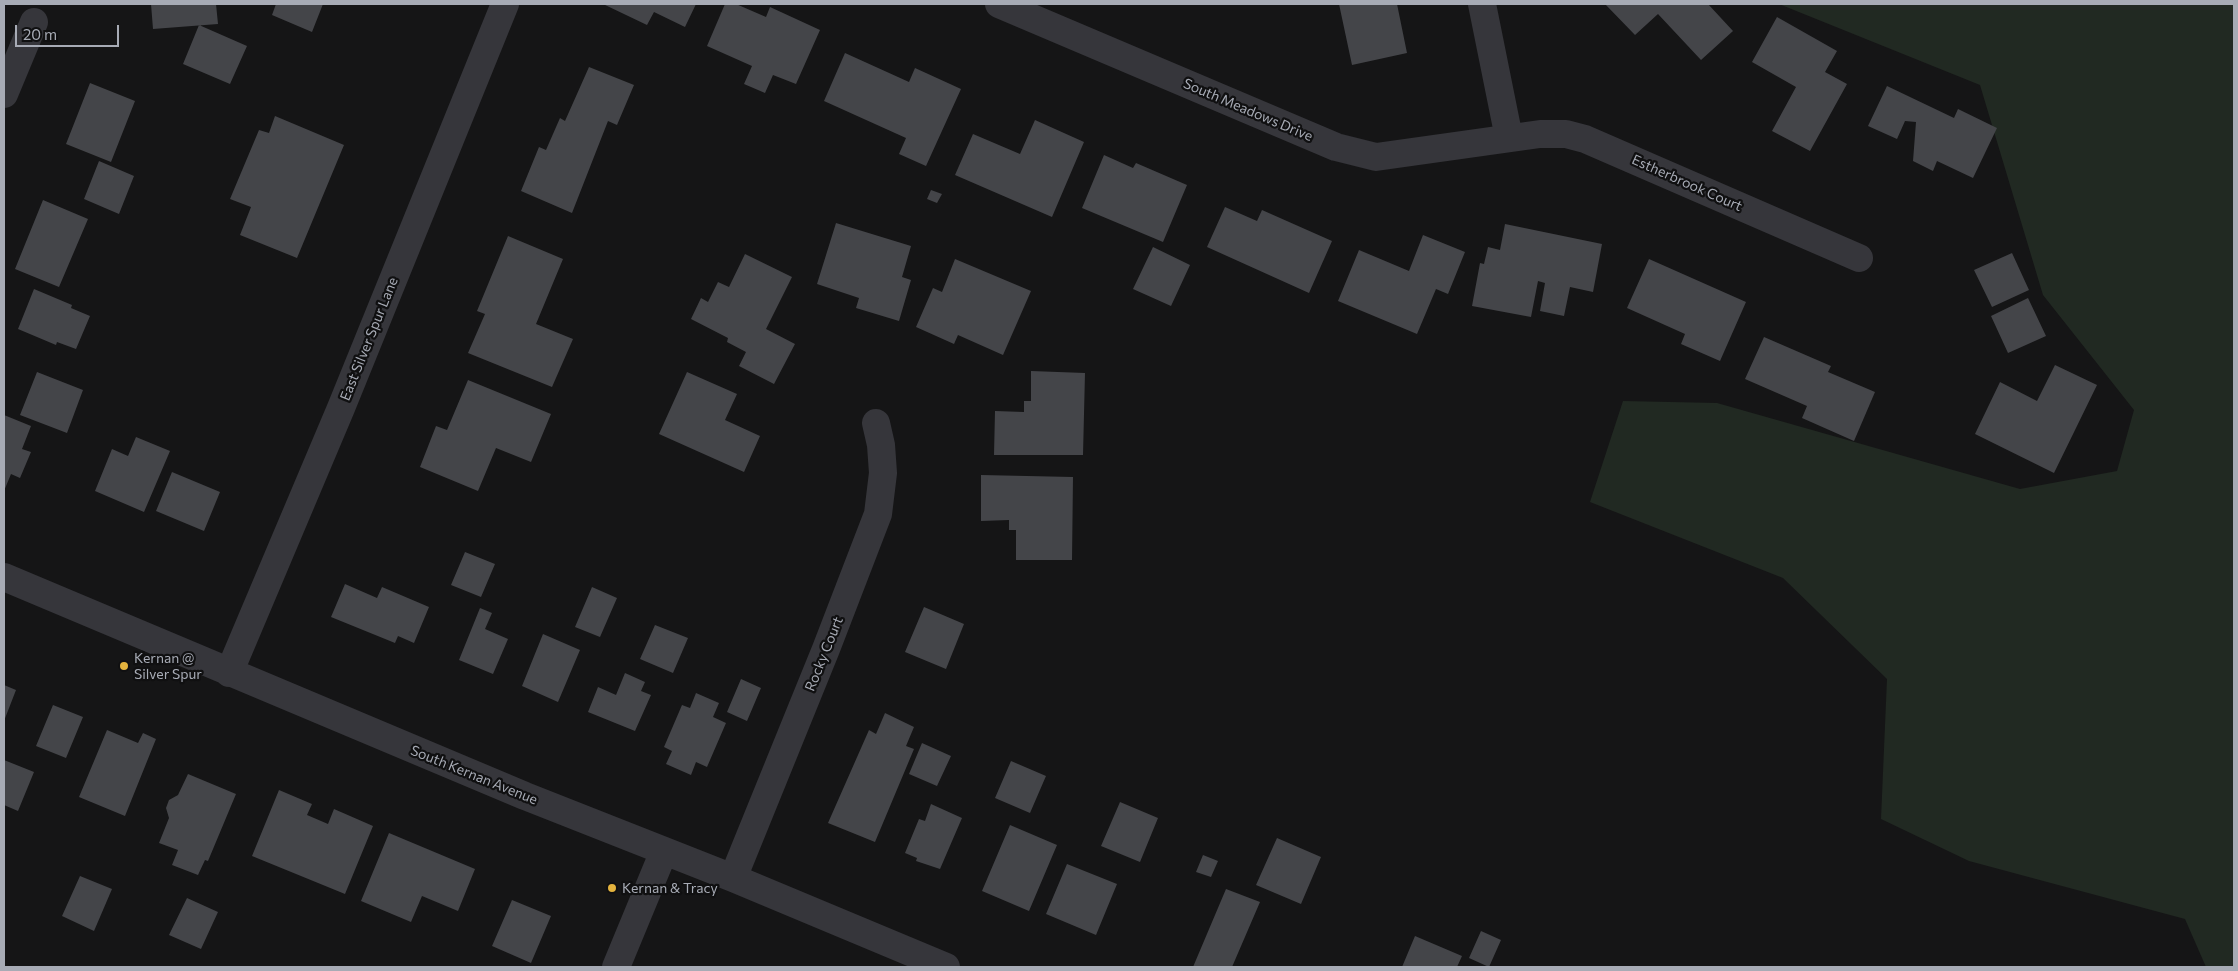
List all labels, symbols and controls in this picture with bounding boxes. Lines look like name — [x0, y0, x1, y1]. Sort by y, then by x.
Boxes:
scale bar — [18, 15, 121, 47]
text: 20 m — [23, 25, 57, 43]
street label: South Meadows Drive — [1181, 75, 1315, 145]
street label: Estherbrook Court — [1629, 151, 1745, 215]
street label: East Silver Spur Lane — [337, 275, 401, 403]
street label: Rocky Court — [801, 614, 847, 694]
place label: Kernan @ Silver Spur — [134, 650, 202, 682]
marker: Kernan @ Silver Spur — [118, 660, 130, 672]
street label: South Kernan Avenue — [408, 742, 540, 808]
place label: Kernan & Tracy — [622, 880, 718, 896]
marker: Kernan & Tracy — [606, 882, 618, 894]

